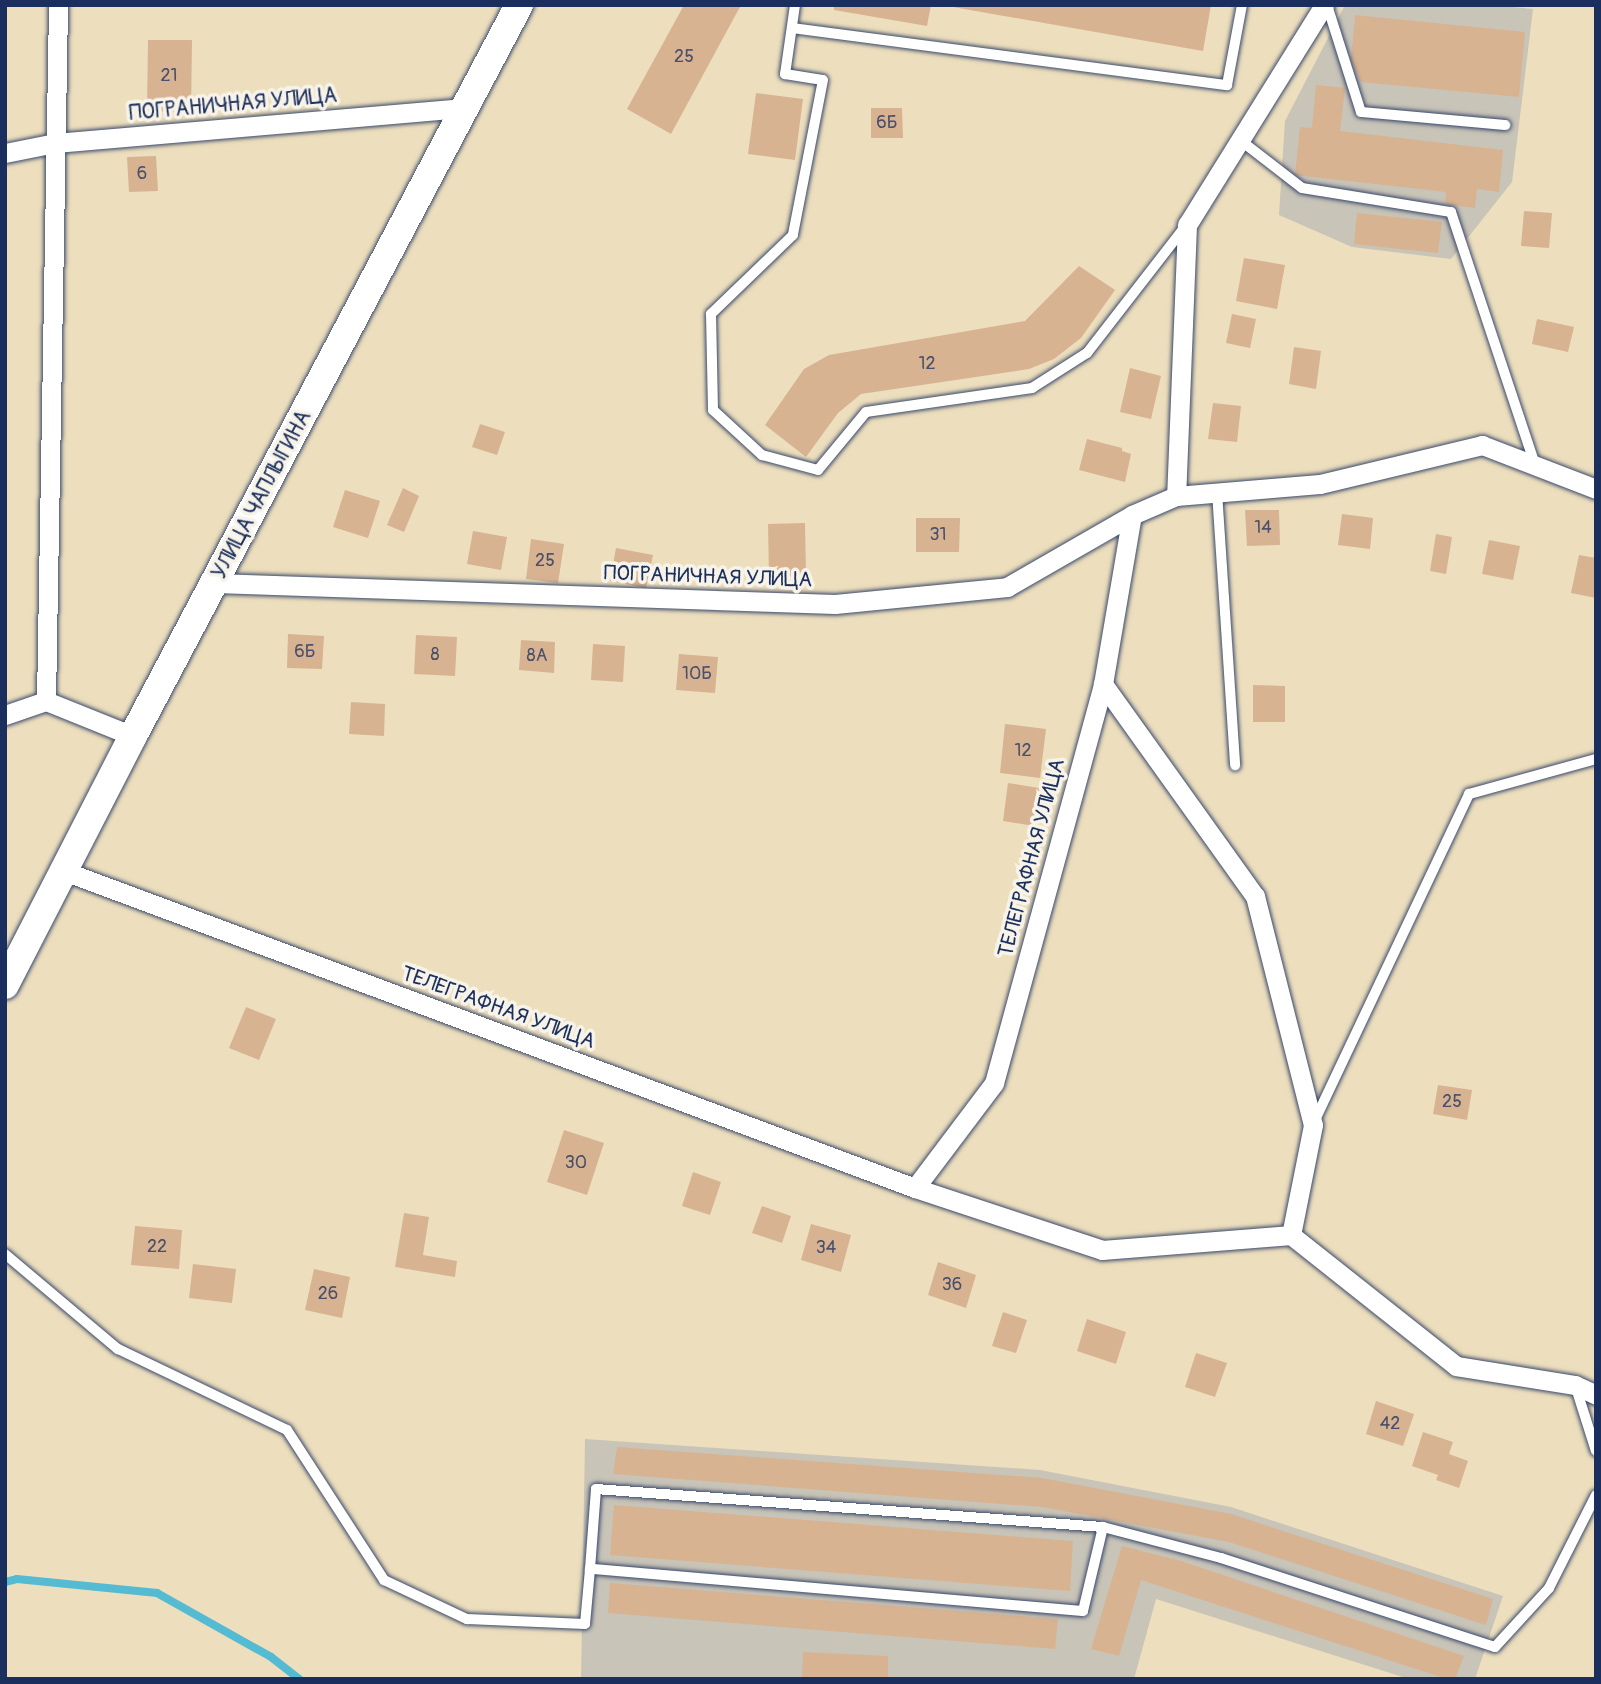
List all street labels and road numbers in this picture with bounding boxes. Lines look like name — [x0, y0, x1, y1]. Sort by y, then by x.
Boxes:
street label: ПОГРАНИЧНАЯ УЛИЦА — [128, 83, 338, 127]
street label: УЛИЦА ЧАПЛЫГИНА — [207, 407, 317, 583]
street label: ПОГРАНИЧНАЯ УЛИЦА — [603, 561, 813, 593]
street label: ТЕЛЕГРАФНАЯ УЛИЦА — [993, 756, 1071, 960]
street label: ТЕЛЕГРАФНАЯ УЛИЦА — [398, 961, 598, 1055]

